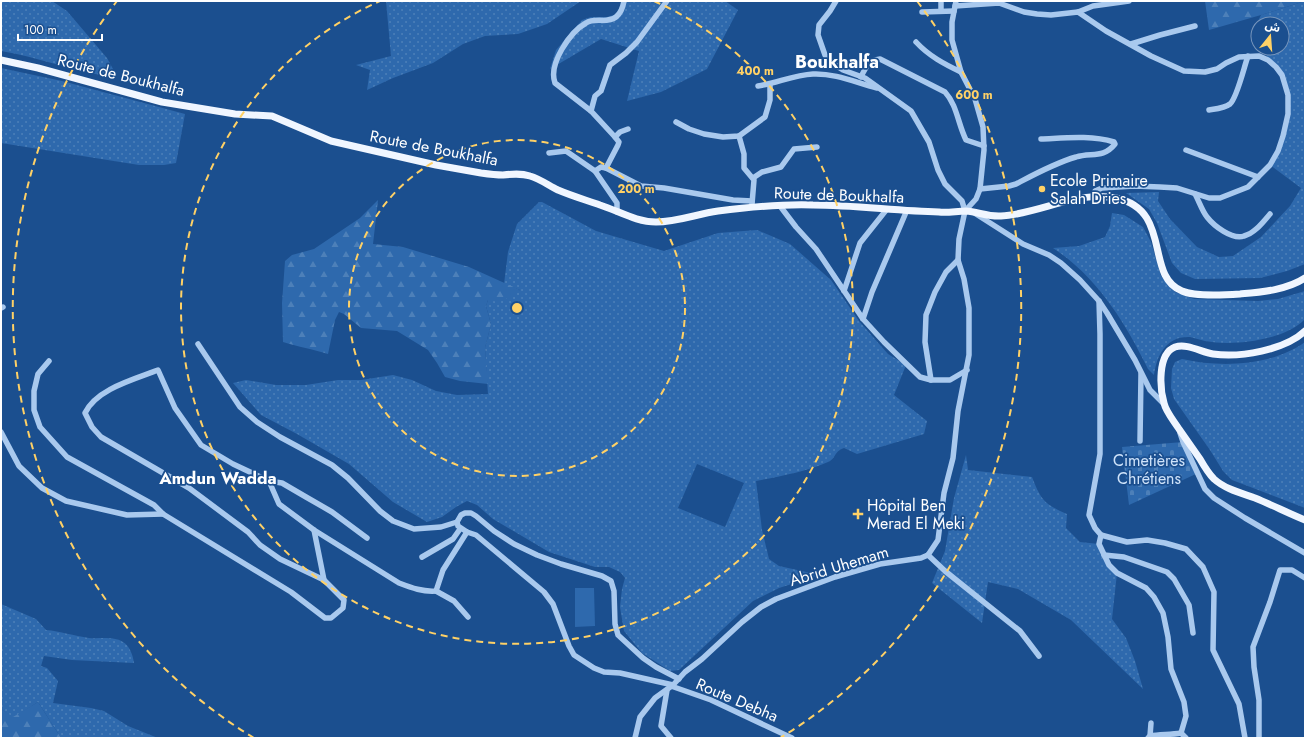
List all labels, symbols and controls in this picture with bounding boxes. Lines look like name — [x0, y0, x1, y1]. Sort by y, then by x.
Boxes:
scale bar — [18, 16, 102, 42]
north arrow — [1250, 16, 1290, 56]
text: ش — [1263, 17, 1282, 36]
text: 100 m — [24, 21, 57, 39]
street label: Route de Boukhalfa — [55, 48, 187, 102]
district label: Boukhalfa — [795, 49, 879, 75]
text: 400 m — [736, 62, 774, 80]
text: 600 m — [955, 86, 993, 104]
street label: Route de Boukhalfa — [368, 124, 500, 172]
place label: Ecole Primaire Salah Dries — [1050, 169, 1148, 210]
text: 200 m — [617, 180, 655, 198]
street label: Route de Boukhalfa — [773, 181, 905, 209]
marker: Ecole Primaire Salah Dries — [1037, 184, 1047, 194]
centre of rings — [510, 301, 524, 315]
park label: Cimetières Chrétiens — [1113, 449, 1185, 490]
district label: Amdun Wadda — [158, 466, 277, 490]
place label: Hôpital Ben Merad El Meki — [867, 494, 965, 535]
marker: Hôpital Ben Merad El Meki — [852, 508, 864, 520]
street label: Abrid Uhemam — [787, 540, 891, 592]
street label: Route Debha — [692, 672, 782, 728]

